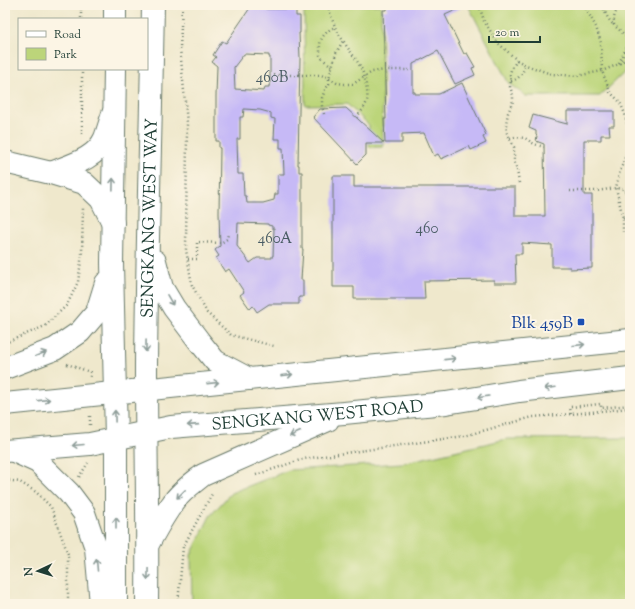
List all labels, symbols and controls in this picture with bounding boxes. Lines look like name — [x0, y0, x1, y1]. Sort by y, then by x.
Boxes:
legend — [18, 18, 148, 70]
scale bar — [489, 18, 540, 44]
text: 20 m — [495, 24, 520, 42]
text: Road — [54, 26, 81, 44]
text: Park — [54, 46, 77, 64]
house number: 460B — [256, 68, 289, 89]
street label: SENGKANG WEST WAY — [137, 118, 165, 318]
one-way arrow — [109, 178, 117, 191]
house number: 460 — [416, 219, 438, 240]
house number: 460A — [258, 229, 292, 250]
one-way arrow — [166, 294, 174, 306]
place label: Blk 459B — [511, 312, 573, 336]
marker: Blk 459B — [576, 317, 586, 327]
one-way arrow — [143, 339, 150, 352]
one-way arrow — [572, 342, 585, 349]
one-way arrow — [35, 350, 47, 358]
one-way arrow — [443, 355, 456, 362]
one-way arrow — [280, 371, 293, 379]
one-way arrow — [206, 379, 219, 387]
one-way arrow — [543, 384, 556, 392]
one-way arrow — [476, 393, 489, 401]
street label: SENGKANG WEST ROAD — [211, 395, 425, 438]
one-way arrow — [37, 397, 50, 404]
one-way arrow — [112, 410, 119, 423]
one-way arrow — [187, 421, 200, 428]
one-way arrow — [289, 431, 301, 438]
one-way arrow — [72, 441, 85, 448]
one-way arrow — [176, 489, 186, 499]
one-way arrow — [112, 517, 120, 530]
north arrow — [18, 551, 58, 591]
one-way arrow — [93, 559, 101, 572]
text: N — [21, 566, 37, 578]
one-way arrow — [144, 567, 151, 580]

